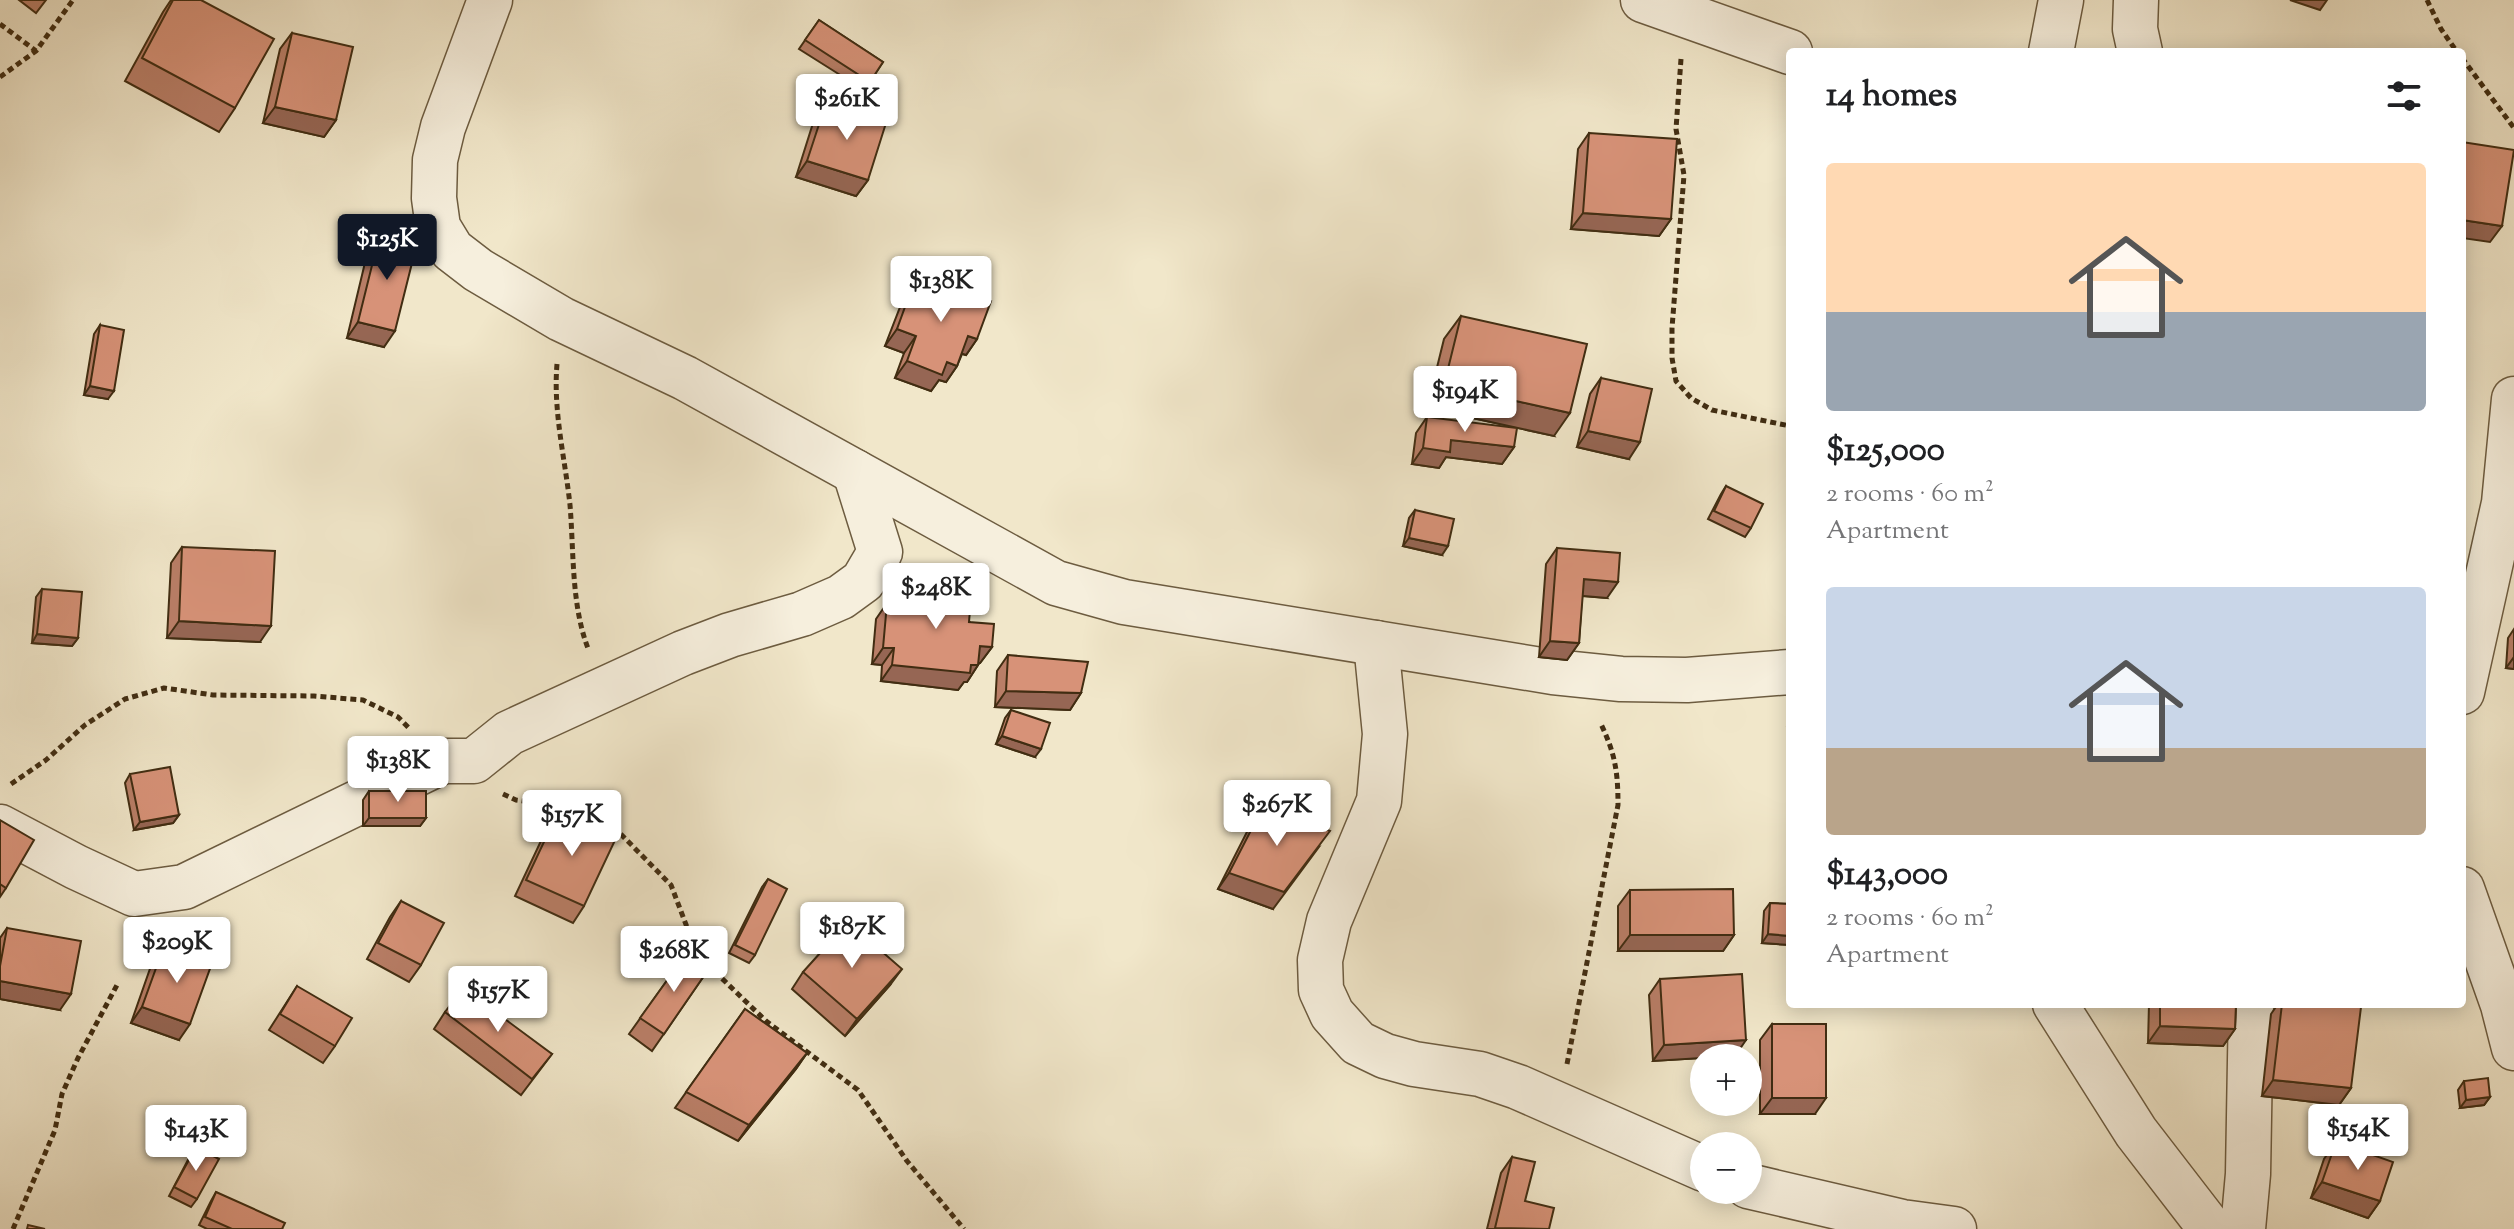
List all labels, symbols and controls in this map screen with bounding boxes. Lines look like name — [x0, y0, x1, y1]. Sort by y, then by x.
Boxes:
text: 14 homes — [1826, 72, 1957, 121]
pin: $261K — [791, 74, 903, 142]
icon: filters — [2382, 74, 2426, 118]
text: $261K — [814, 81, 880, 118]
pin: $125K — [331, 214, 443, 282]
icon: home — [2054, 215, 2198, 359]
text: $125K — [356, 221, 418, 258]
pin: $138K — [885, 256, 997, 324]
text: $138K — [908, 263, 974, 300]
pin: $194K — [1409, 366, 1521, 434]
text: $194K — [1431, 373, 1499, 410]
text: $125,000 — [1826, 427, 1945, 476]
text: 2 rooms · 60 m² — [1826, 476, 1994, 513]
text: Apartment — [1826, 513, 1949, 550]
pin: $248K — [880, 563, 992, 631]
text: $248K — [901, 570, 971, 607]
icon: home — [2054, 639, 2198, 783]
pin: $138K — [342, 736, 454, 804]
text: $138K — [365, 743, 431, 780]
pin: $267K — [1221, 780, 1333, 848]
text: $267K — [1242, 787, 1312, 824]
pin: $157K — [516, 790, 628, 858]
text: $157K — [540, 797, 604, 834]
text: $143,000 — [1826, 851, 1948, 900]
text: 2 rooms · 60 m² — [1826, 900, 1994, 937]
pin: $187K — [796, 902, 908, 970]
text: $187K — [818, 909, 886, 946]
pin: $209K — [121, 917, 233, 985]
text: $209K — [141, 924, 213, 961]
pin: $268K — [618, 926, 730, 994]
text: $268K — [639, 933, 709, 970]
text: Apartment — [1826, 937, 1949, 974]
pin: $157K — [442, 966, 554, 1034]
text: $157K — [466, 973, 530, 1010]
map controls — [1690, 1044, 1762, 1204]
button: + — [1690, 1044, 1762, 1116]
pin: $154K — [2302, 1104, 2414, 1172]
pin: $143K — [140, 1105, 252, 1173]
text: $154K — [2326, 1111, 2390, 1148]
text: $143K — [163, 1112, 229, 1149]
button: − — [1690, 1132, 1762, 1204]

